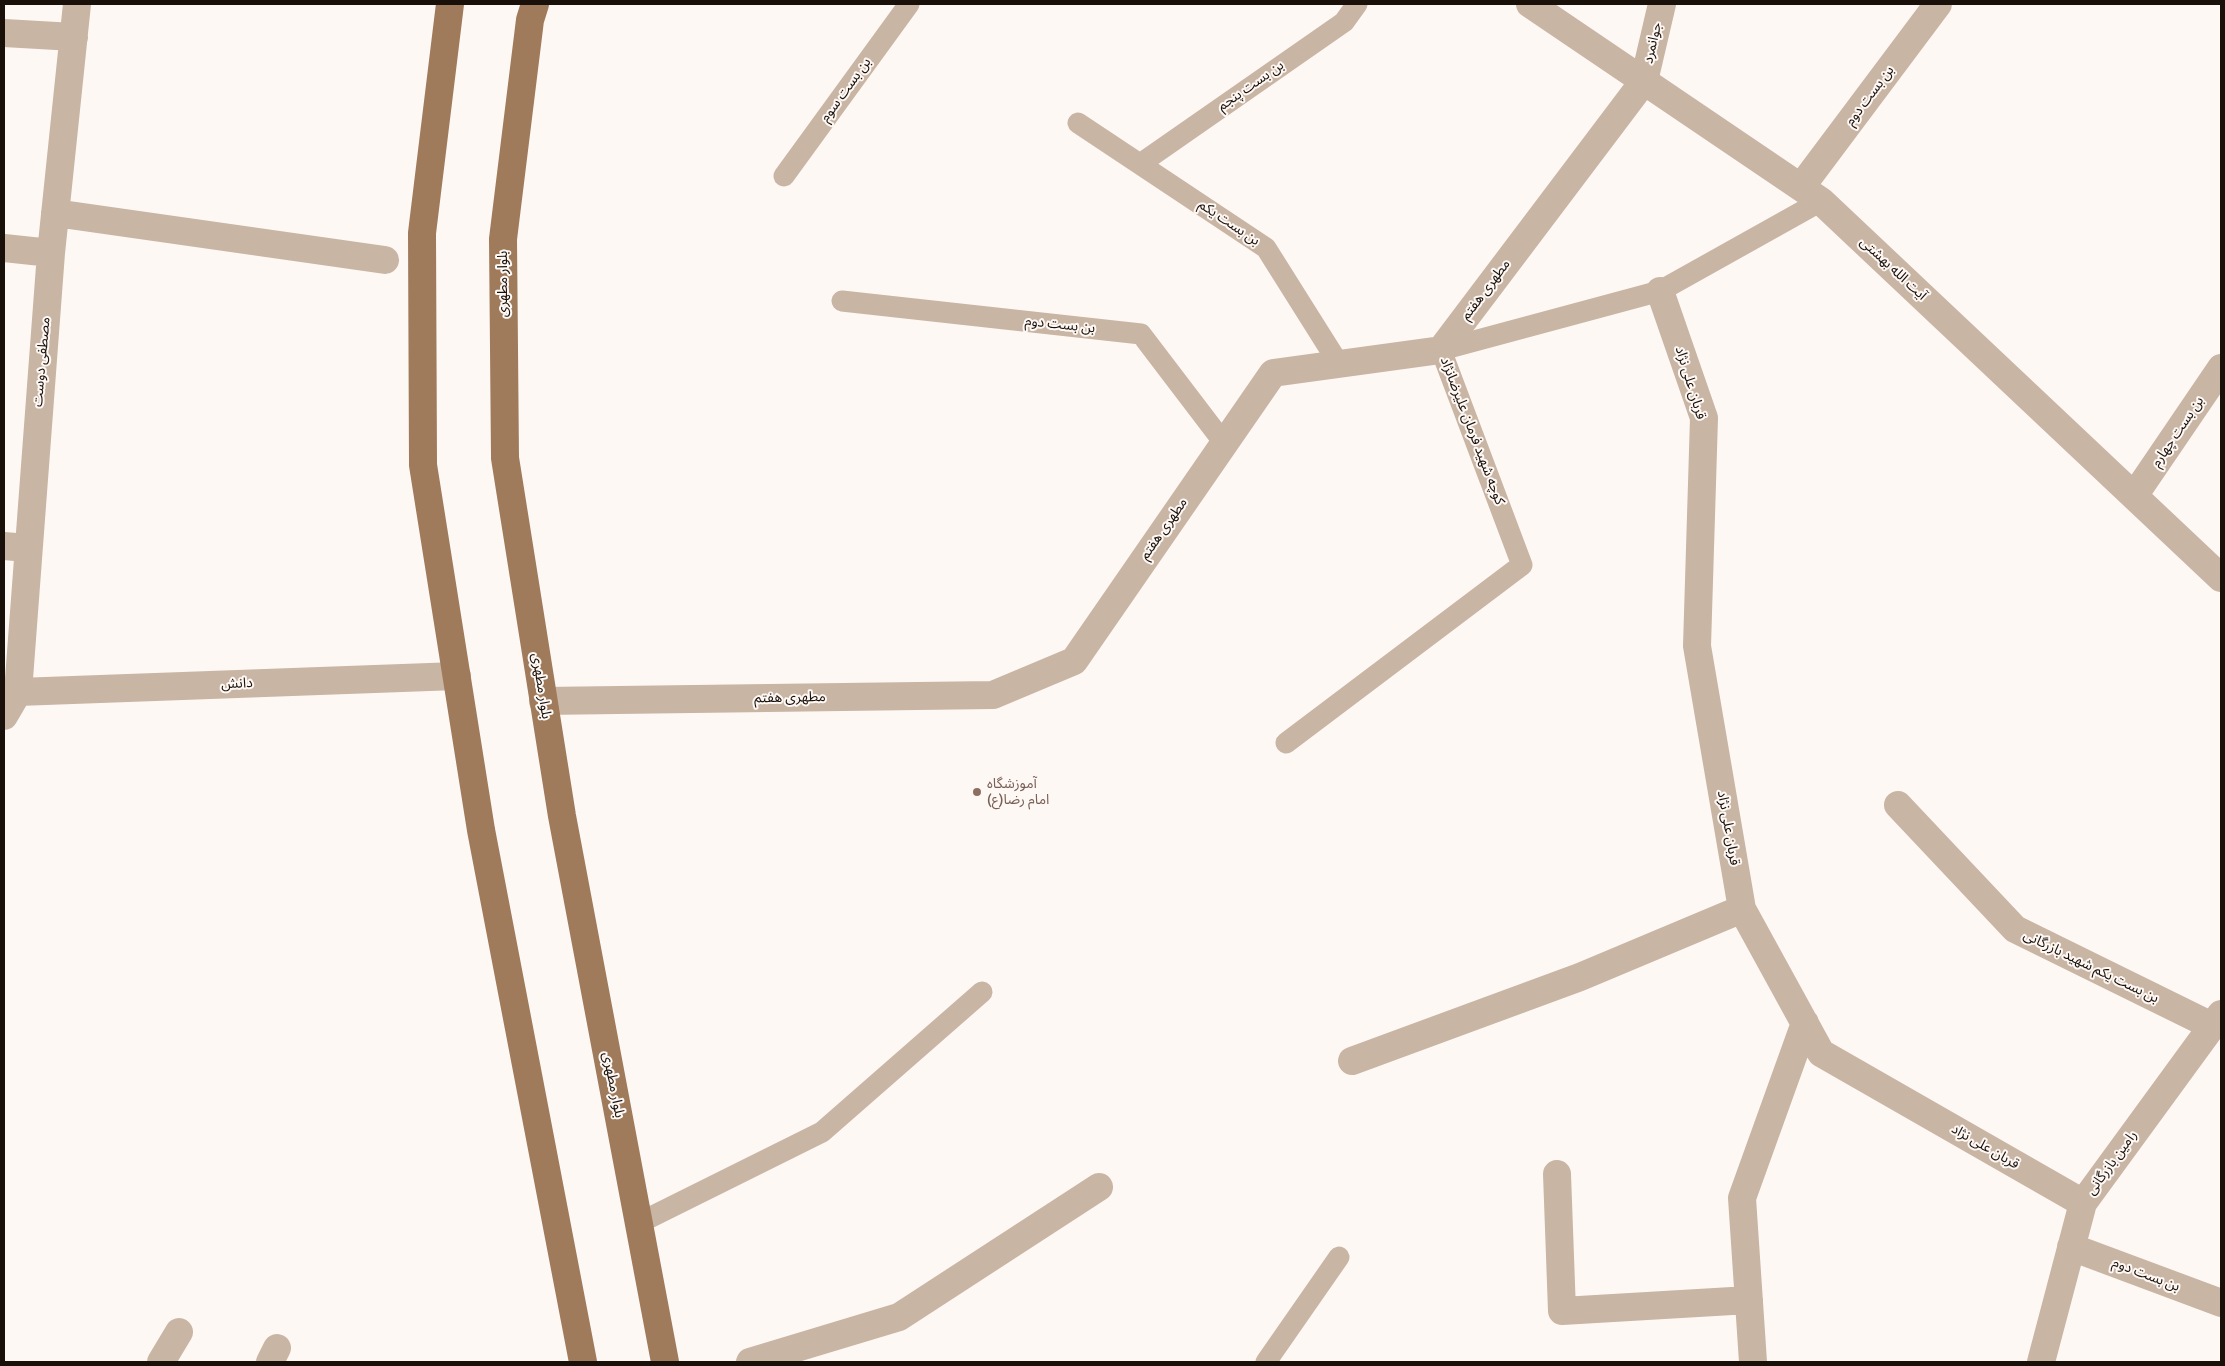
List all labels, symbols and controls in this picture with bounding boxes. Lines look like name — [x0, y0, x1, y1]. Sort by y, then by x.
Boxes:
street label: جوانمرد — [1640, 21, 1666, 65]
street label: بن بست سوم — [817, 55, 875, 125]
street label: بن بست پنجم — [1215, 57, 1287, 115]
street label: بن بست دوم — [1842, 63, 1898, 129]
street label: بن بست یکم — [1195, 196, 1263, 250]
street label: آیت الله بهشتی — [1856, 234, 1930, 304]
street label: بلوار مطهری — [495, 251, 511, 317]
street label: مطهری هفتم — [1458, 256, 1514, 324]
street label: بن بست دوم — [1024, 313, 1096, 337]
street label: مصطفی دوست — [30, 316, 54, 408]
street label: قربان علی نژاد — [1671, 344, 1709, 422]
street label: کوچه شهید فرمان علیرضانژاد — [1436, 355, 1508, 507]
street label: بن بست چهارم — [2148, 393, 2208, 471]
street label: مطهری هفتم — [1137, 495, 1191, 563]
street label: بلوار مطهری — [527, 652, 555, 720]
street label: دانش — [221, 675, 253, 693]
street label: مطهری هفتم — [754, 689, 826, 707]
place label: آموزشگاه امام رضا(ع) — [987, 776, 1049, 809]
marker: آموزشگاه امام رضا(ع) — [971, 786, 983, 798]
street label: قربان علی نژاد — [1713, 789, 1743, 867]
street label: بن بست یکم شهید بازرگانی — [2021, 927, 2161, 1007]
street label: بلوار مطهری — [598, 1051, 628, 1119]
street label: قربان علی نژاد — [1948, 1121, 2022, 1173]
street label: رامین بازرگانی — [2083, 1128, 2141, 1198]
street label: بن بست دوم — [2110, 1254, 2182, 1296]

